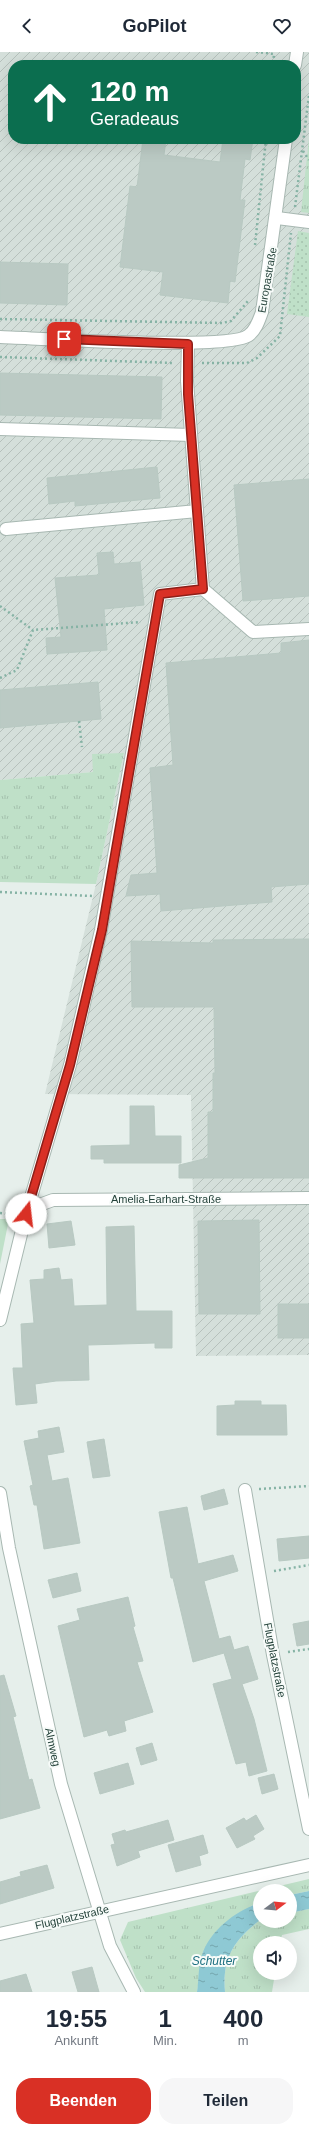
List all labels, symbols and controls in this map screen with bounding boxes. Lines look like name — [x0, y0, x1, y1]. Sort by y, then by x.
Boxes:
icon: back — [16, 15, 38, 37]
icon: heart — [271, 15, 293, 37]
text: GoPilot — [123, 16, 187, 36]
icon: ahead — [24, 76, 76, 128]
text: 120 m — [90, 76, 169, 107]
text: Geradeaus — [90, 109, 179, 129]
street label: Europastraße — [255, 246, 279, 314]
pin — [47, 322, 81, 356]
icon: arrive — [53, 328, 75, 350]
position arrow — [5, 1193, 47, 1235]
street label: Amelia-Earhart-Straße — [111, 1193, 221, 1205]
street label: Flugplatzstraße — [262, 1622, 288, 1698]
street label: Almweg — [43, 1727, 63, 1767]
north arrow — [253, 1884, 297, 1928]
map controls — [253, 1884, 297, 1980]
street label: Flugplatzstraße — [34, 1903, 110, 1931]
button: sound — [253, 1936, 297, 1980]
water label: Schutter — [192, 1954, 237, 1968]
text: 19:55 — [46, 2005, 107, 2032]
text: 1 — [158, 2005, 172, 2032]
text: 400 — [223, 2005, 263, 2032]
text: Ankunft — [54, 2033, 98, 2048]
text: Min. — [153, 2033, 177, 2048]
text: m — [238, 2033, 249, 2048]
button: Beenden — [16, 2078, 151, 2124]
button: Teilen — [159, 2078, 293, 2124]

